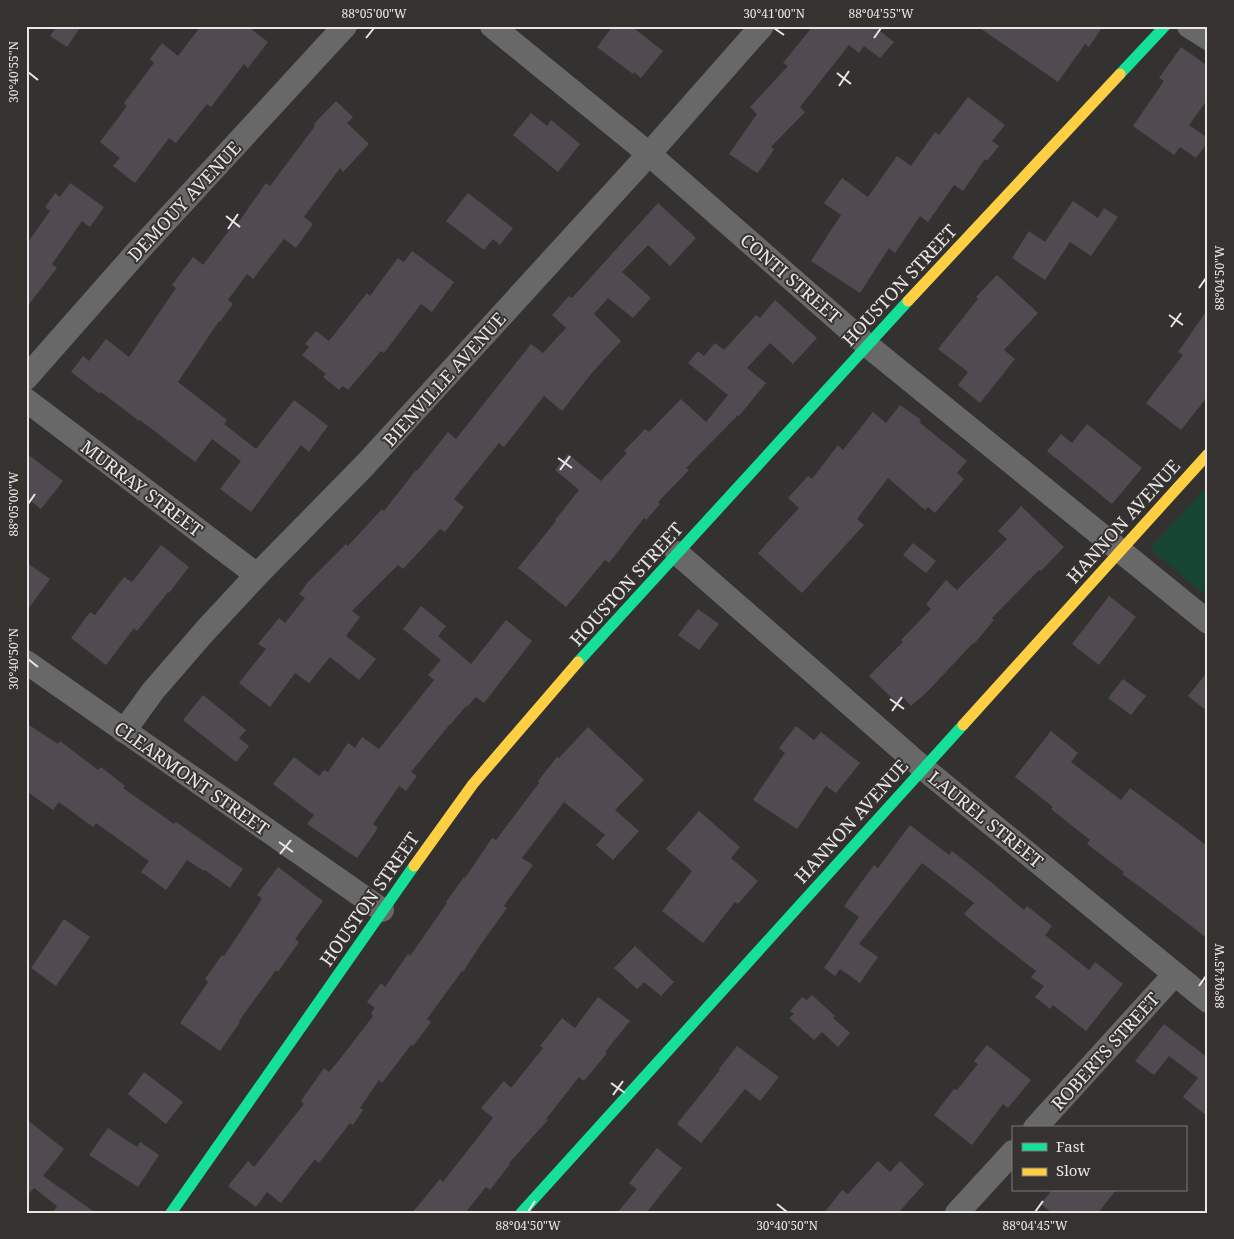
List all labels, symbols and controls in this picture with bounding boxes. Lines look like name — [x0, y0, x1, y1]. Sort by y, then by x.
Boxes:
text: 88°05'00"W — [341, 5, 407, 22]
text: 30°41'00"N — [743, 5, 805, 22]
text: 88°04'55"W — [848, 5, 914, 22]
text: 30°40'55"N — [5, 41, 22, 103]
street label: DEMOUY AVENUE — [122, 136, 246, 266]
street label: HOUSTON STREET — [836, 219, 962, 351]
street label: CONTI STREET — [736, 228, 846, 328]
text: 88°04'50"W — [1211, 245, 1228, 311]
street label: BIENVILLE AVENUE — [377, 307, 511, 451]
street label: MURRAY STREET — [76, 434, 208, 542]
street label: HANNON AVENUE — [1061, 454, 1185, 588]
text: 88°05'00"W — [5, 471, 22, 537]
street label: HOUSTON STREET — [564, 517, 688, 651]
text: 30°40'50"N — [5, 628, 22, 690]
street label: CLEARMONT STREET — [110, 716, 274, 840]
street label: HANNON AVENUE — [789, 754, 913, 888]
street label: LAUREL STREET — [924, 765, 1048, 873]
street label: HOUSTON STREET — [314, 827, 424, 971]
text: 88°04'45"W — [1211, 943, 1228, 1009]
street label: ROBERTS STREET — [1046, 987, 1164, 1115]
legend — [1012, 1126, 1186, 1192]
text: Fast — [1056, 1136, 1085, 1156]
text: Slow — [1056, 1160, 1090, 1180]
text: 88°04'50"W — [495, 1217, 561, 1234]
text: 30°40'50"N — [756, 1217, 818, 1234]
text: 88°04'45"W — [1002, 1217, 1068, 1234]

